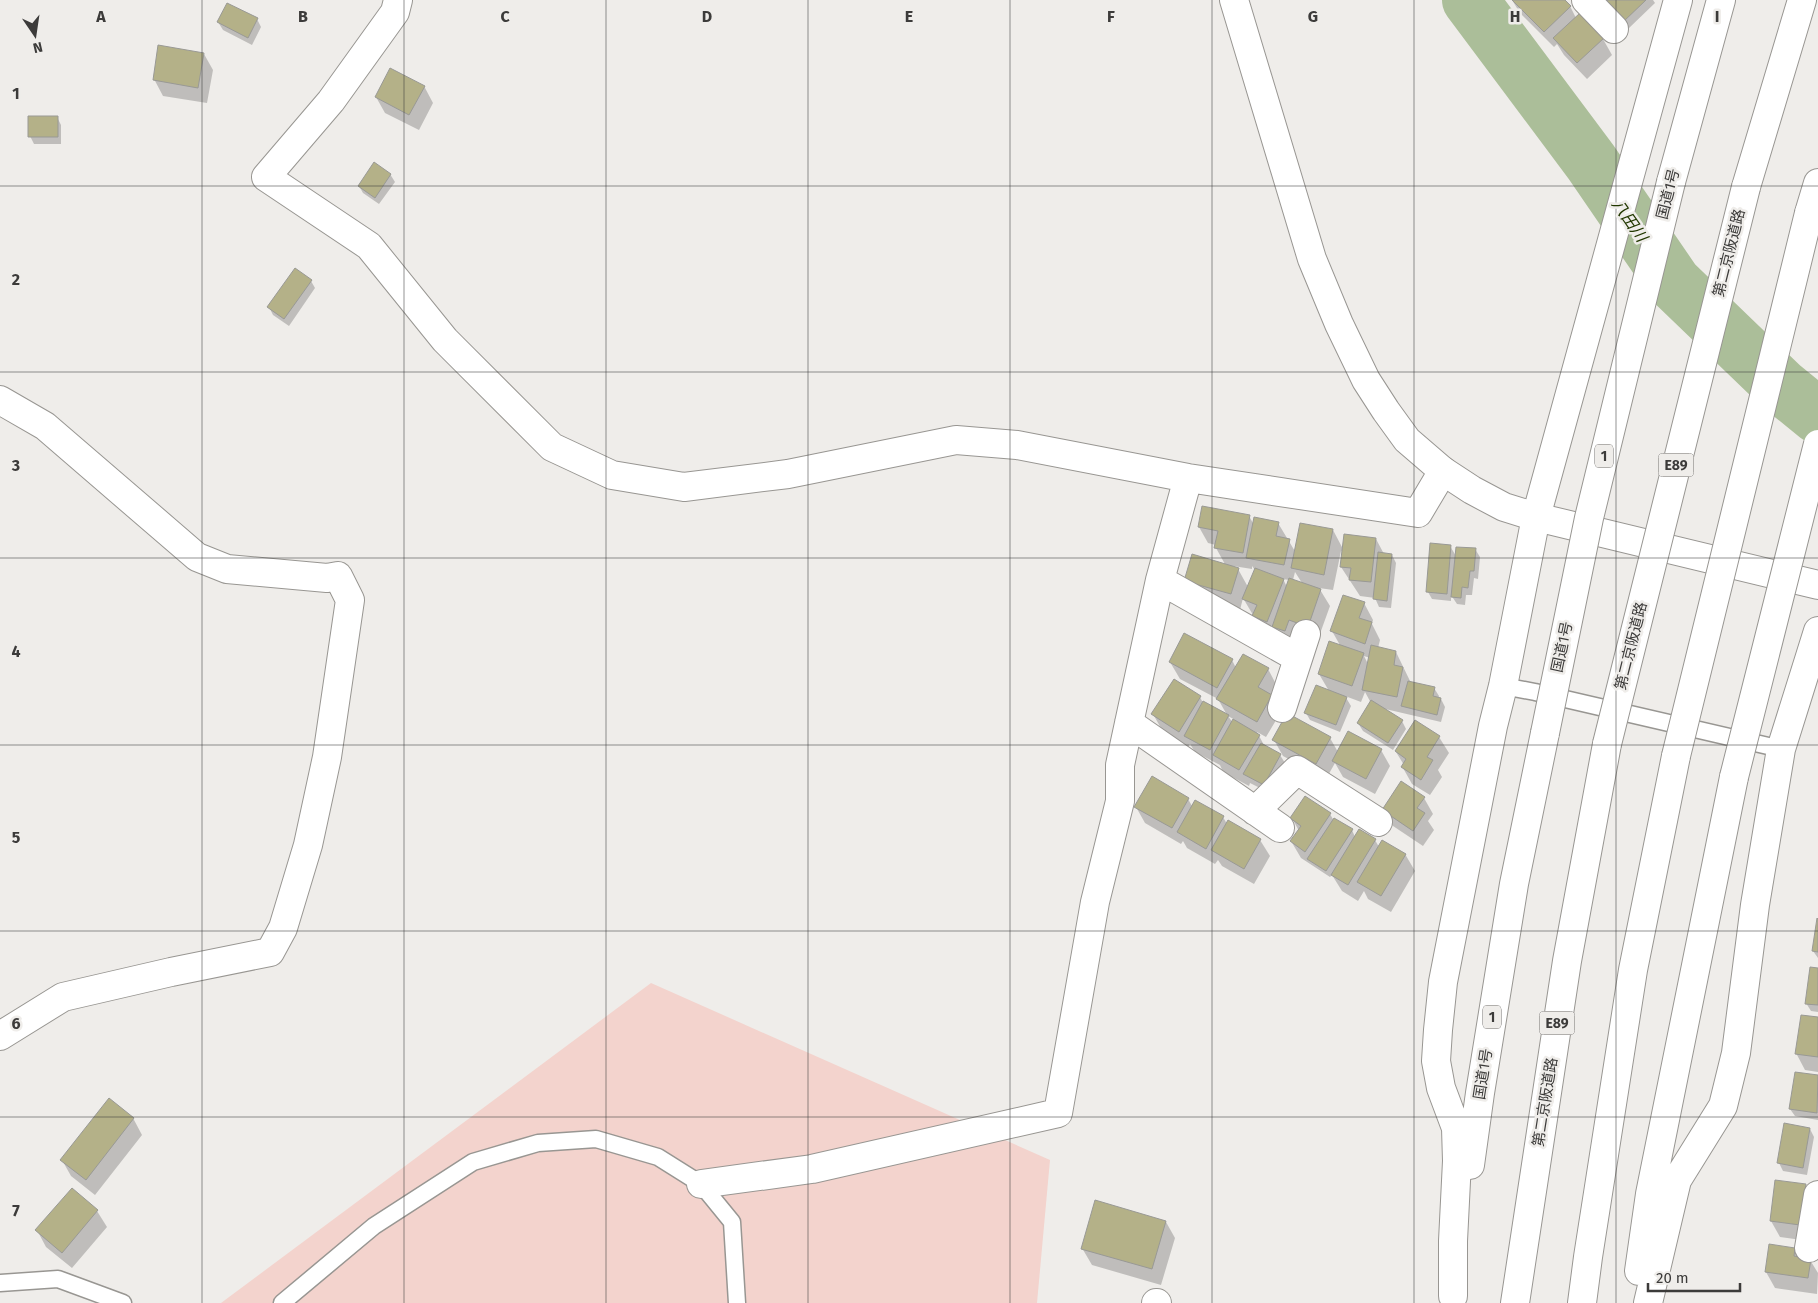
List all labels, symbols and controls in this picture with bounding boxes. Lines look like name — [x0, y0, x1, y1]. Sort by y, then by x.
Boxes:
text: A — [95, 7, 106, 26]
text: B — [298, 7, 308, 26]
text: C — [500, 7, 510, 26]
text: D — [702, 7, 712, 26]
text: E — [905, 7, 913, 26]
text: F — [1107, 7, 1115, 26]
text: G — [1308, 7, 1318, 26]
text: H — [1510, 7, 1520, 26]
text: I — [1715, 7, 1719, 26]
north arrow — [10, 10, 60, 60]
text: N — [31, 38, 44, 57]
text: 1 — [12, 84, 20, 103]
street label: 国道1号 — [1653, 167, 1683, 221]
water label: 八田川 — [1608, 195, 1652, 247]
street label: 第二京阪道路 — [1709, 207, 1749, 299]
text: 2 — [12, 270, 20, 289]
road number: 1 — [1595, 444, 1613, 468]
road number: E89 — [1658, 454, 1694, 476]
text: 3 — [11, 456, 20, 475]
street label: 第二京阪道路 — [1611, 600, 1651, 692]
street label: 国道1号 — [1548, 620, 1576, 674]
text: 4 — [11, 642, 21, 661]
text: 5 — [12, 828, 21, 847]
road number: 1 — [1483, 1006, 1501, 1028]
road number: E89 — [1540, 1011, 1574, 1034]
text: 6 — [11, 1014, 21, 1033]
street label: 国道1号 — [1470, 1047, 1496, 1101]
street label: 第二京阪道路 — [1529, 1056, 1561, 1148]
text: 7 — [12, 1201, 20, 1220]
scale bar — [1648, 1260, 1740, 1292]
text: 20 m — [1656, 1269, 1689, 1287]

